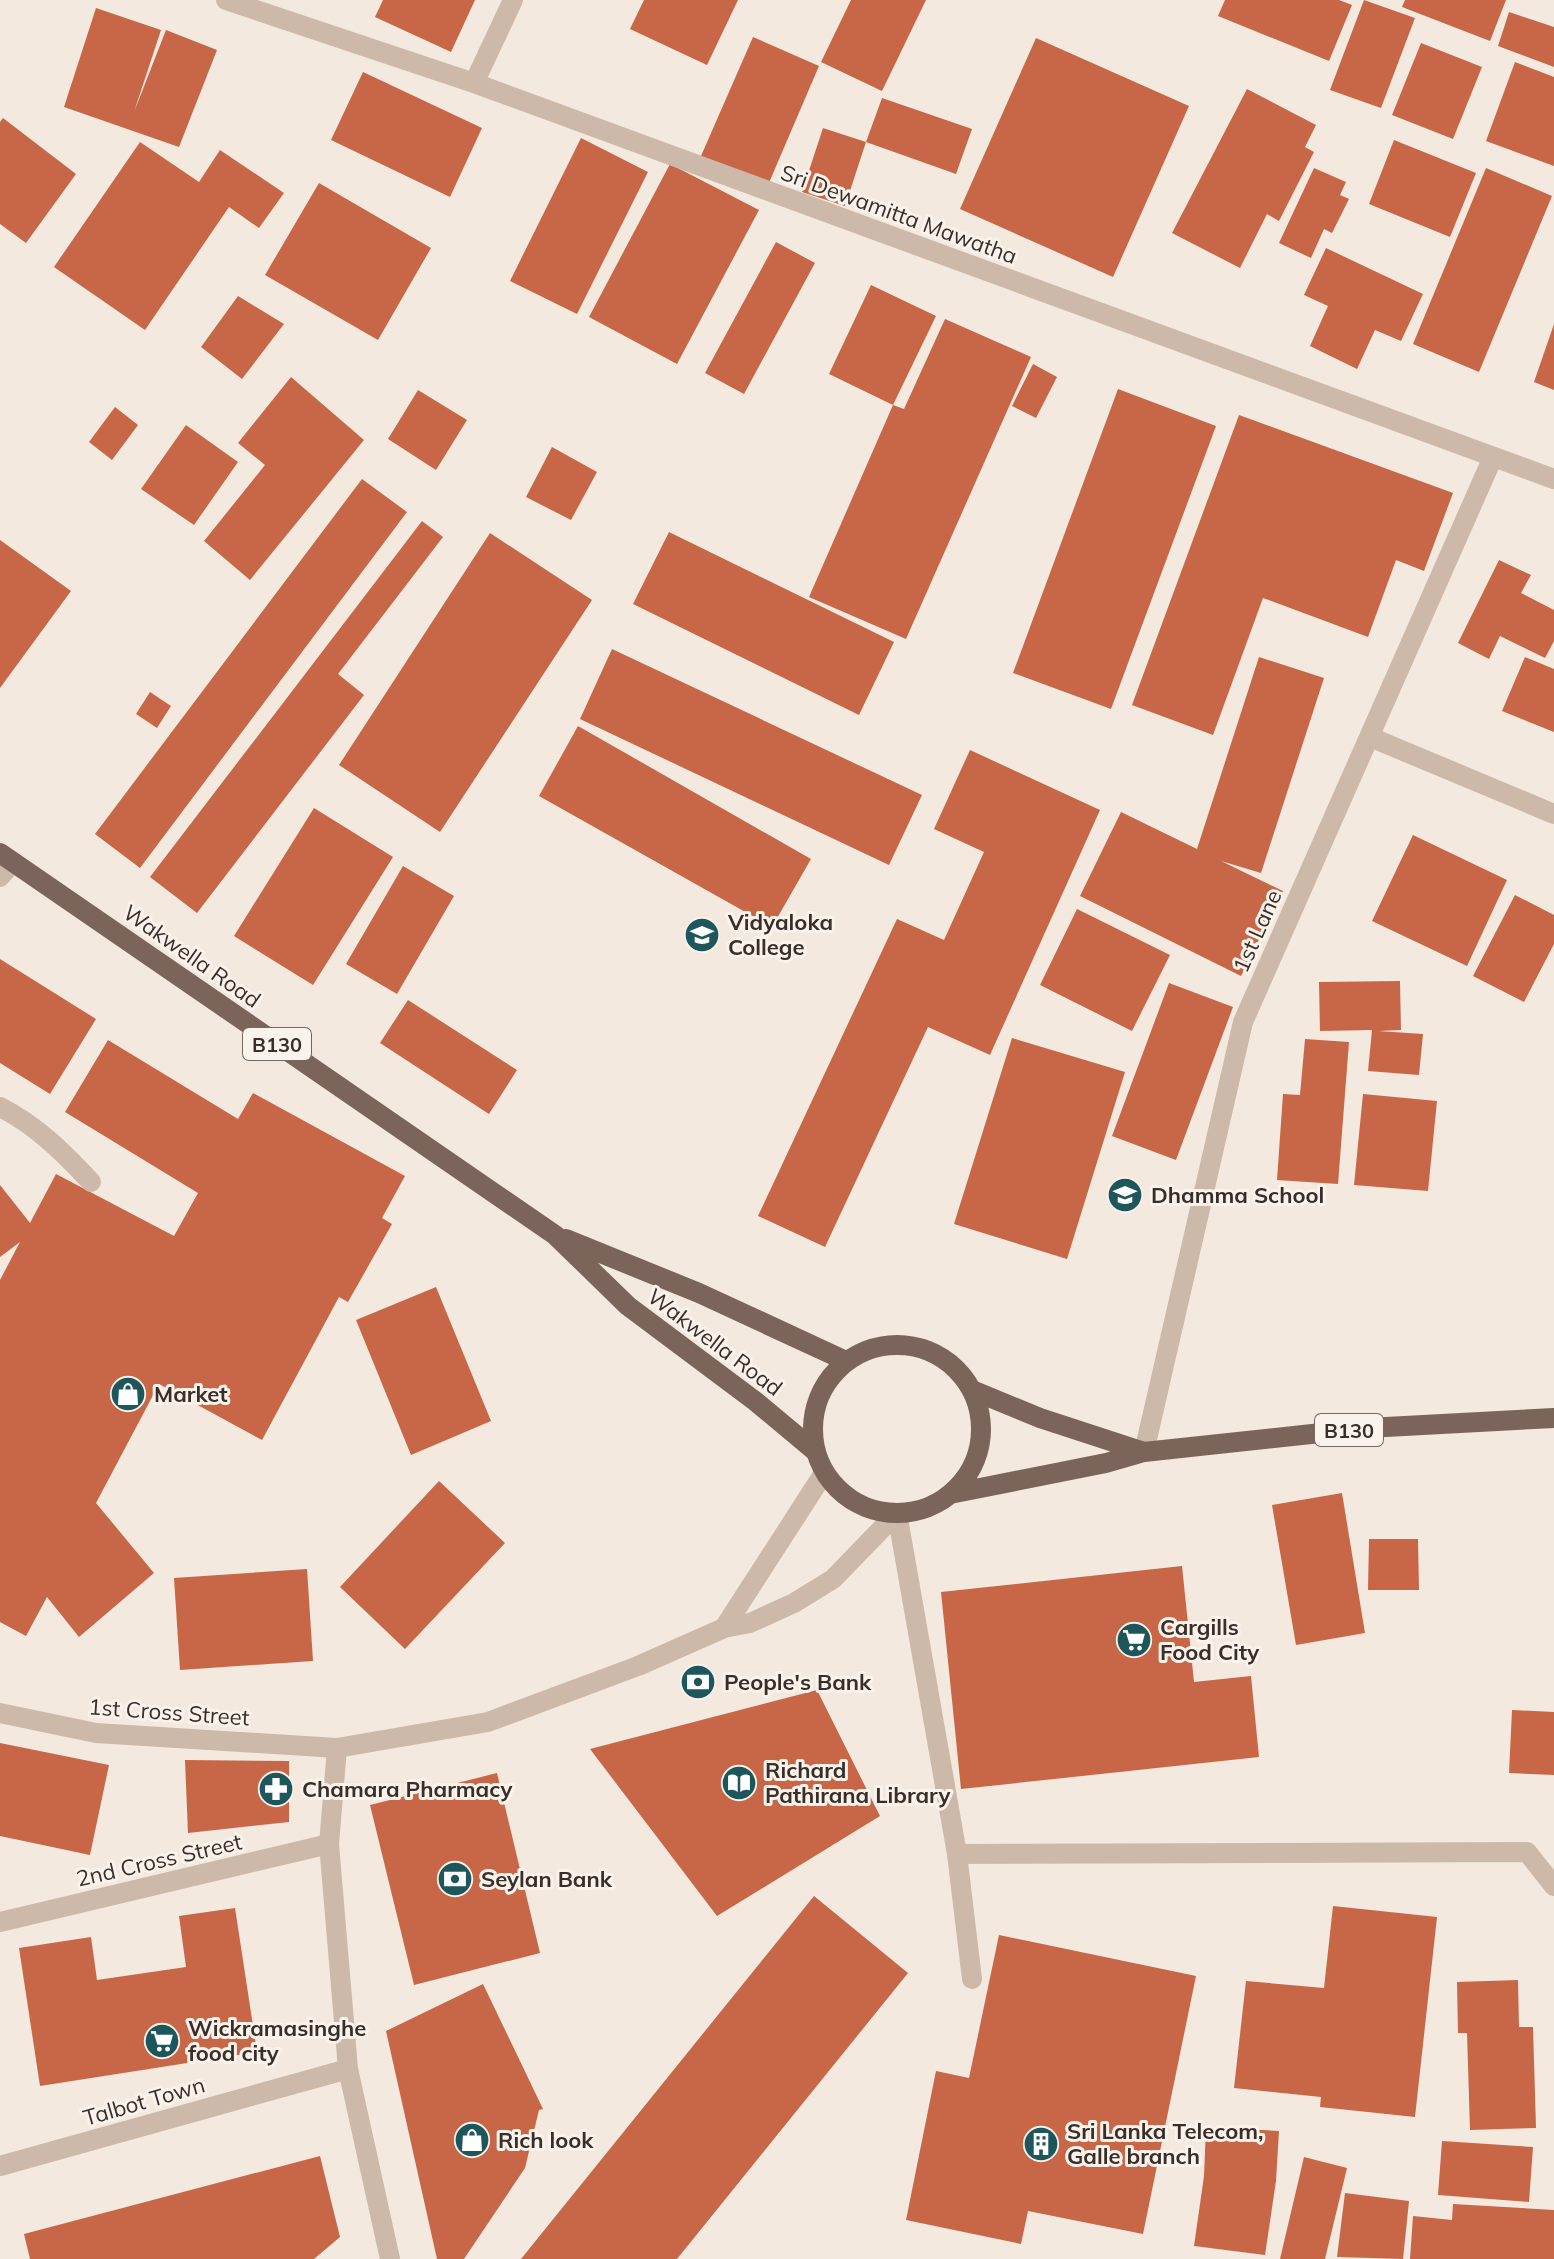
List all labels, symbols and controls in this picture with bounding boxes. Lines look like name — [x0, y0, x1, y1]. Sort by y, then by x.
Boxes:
street label: Sri Dewamitta Mawatha — [777, 158, 1021, 270]
street label: 1st Lane — [1226, 885, 1288, 977]
street label: Wakwella Road — [118, 898, 266, 1014]
place label: Vidyaloka College — [727, 908, 833, 961]
school or university icon: Vidyaloka College — [683, 916, 721, 954]
road number: B130 — [243, 1028, 311, 1060]
school or university icon: Dhamma School — [1106, 1176, 1144, 1214]
place label: Dhamma School — [1151, 1181, 1324, 1209]
street label: Wakwella Road — [642, 1282, 788, 1402]
shop icon: Market — [109, 1375, 147, 1413]
place label: Market — [154, 1380, 228, 1408]
road number: B130 — [1315, 1414, 1383, 1446]
place label: Cargills Food City — [1160, 1613, 1259, 1666]
supermarket icon: Cargills Food City — [1115, 1621, 1153, 1659]
bank icon: People's Bank — [679, 1663, 717, 1701]
place label: People's Bank — [724, 1668, 872, 1696]
street label: 1st Cross Street — [88, 1692, 251, 1732]
place label: Richard Pathirana Library — [765, 1756, 950, 1809]
library icon: Richard Pathirana Library — [720, 1764, 758, 1802]
pharmacy icon: Chamara Pharmacy — [257, 1770, 295, 1808]
place label: Chamara Pharmacy — [302, 1775, 512, 1803]
street label: 2nd Cross Street — [74, 1827, 245, 1893]
bank icon: Seylan Bank — [436, 1860, 474, 1898]
place label: Seylan Bank — [481, 1865, 613, 1893]
place label: Wickramasinghe food city — [188, 2014, 366, 2067]
supermarket icon: Wickramasinghe food city — [143, 2022, 181, 2060]
street label: Talbot Town — [80, 2070, 208, 2132]
place label: Sri Lanka Telecom, Galle branch — [1067, 2117, 1263, 2170]
shop icon: Rich look — [453, 2121, 491, 2159]
building icon: Sri Lanka Telecom, Galle branch — [1022, 2125, 1060, 2163]
place label: Rich look — [498, 2126, 594, 2154]

